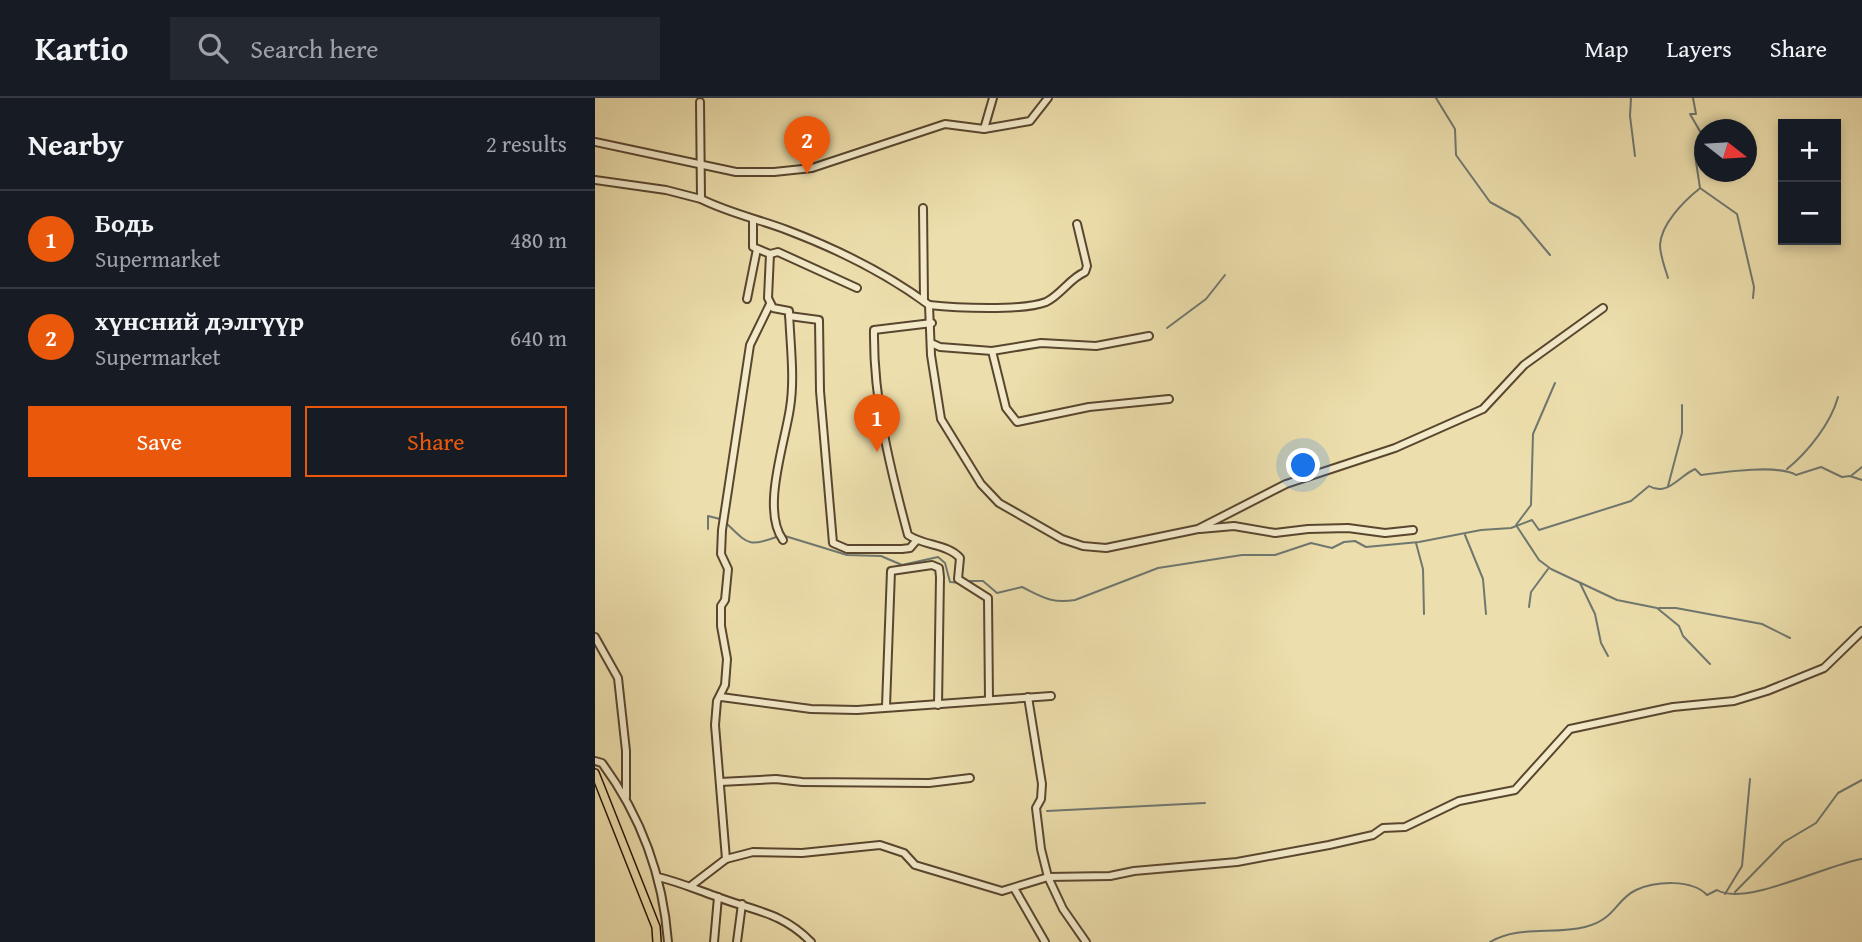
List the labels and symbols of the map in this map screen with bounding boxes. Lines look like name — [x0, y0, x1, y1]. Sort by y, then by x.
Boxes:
pin: 2 — [784, 116, 830, 174]
north arrow — [1694, 119, 1757, 182]
pin: 1 — [854, 394, 900, 452]
your location — [1286, 448, 1320, 482]

